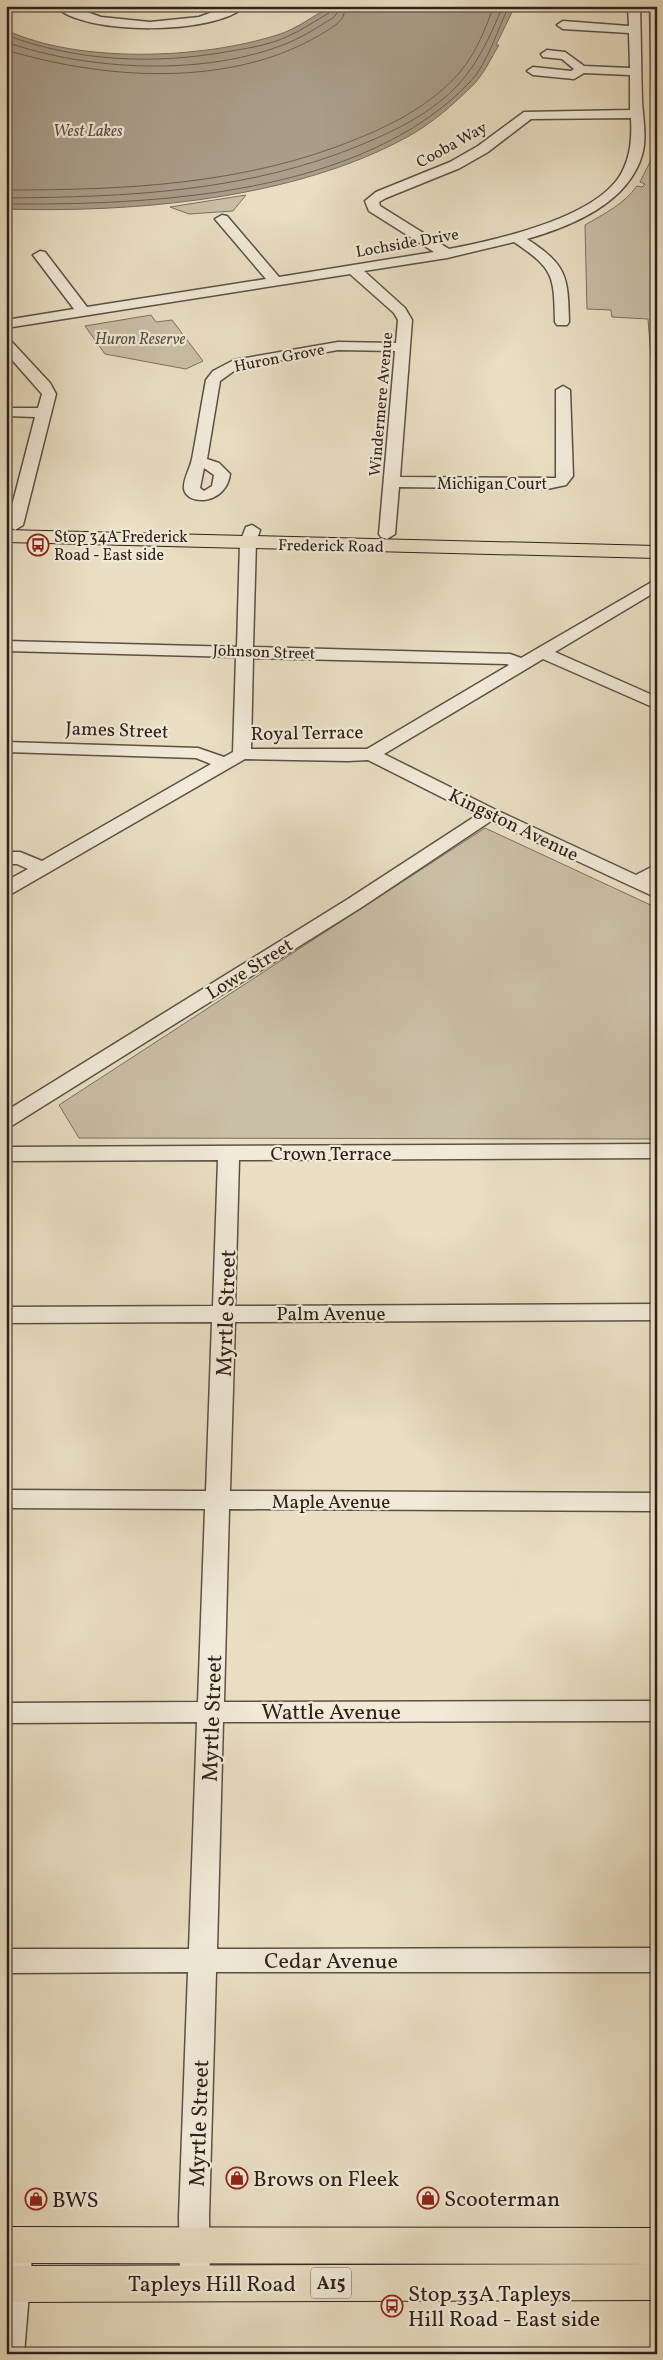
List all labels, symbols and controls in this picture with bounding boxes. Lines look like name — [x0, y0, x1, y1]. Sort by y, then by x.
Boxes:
street label: Cooba Way — [413, 117, 492, 174]
water label: West Lakes — [53, 121, 123, 143]
street label: Lochside Drive — [354, 224, 461, 264]
park label: Huron Reserve — [95, 329, 185, 351]
street label: Windermere Avenue — [365, 331, 399, 477]
street label: Huron Grove — [232, 339, 326, 379]
street label: Michigan Court — [437, 474, 547, 496]
place label: Stop 34A Frederick Road - East side — [54, 527, 188, 567]
bus stop icon: Stop 34A Frederick Road - East side — [26, 533, 50, 557]
street label: Frederick Road — [278, 535, 384, 559]
street label: Johnson Street — [212, 640, 316, 666]
street label: James Street — [65, 716, 169, 746]
street label: Royal Terrace — [250, 720, 364, 748]
street label: Kingston Avenue — [444, 783, 582, 869]
street label: Lowe Street — [202, 933, 299, 1007]
street label: Crown Terrace — [270, 1142, 392, 1168]
street label: Myrtle Street — [210, 1249, 245, 1377]
street label: Palm Avenue — [277, 1302, 385, 1328]
street label: Maple Avenue — [272, 1490, 390, 1516]
street label: Myrtle Street — [196, 1654, 231, 1782]
street label: Wattle Avenue — [261, 1698, 401, 1729]
street label: Cedar Avenue — [264, 1947, 398, 1978]
street label: Myrtle Street — [183, 2059, 218, 2187]
place label: Brows on Fleek — [253, 2165, 399, 2196]
shop icon: Brows on Fleek — [225, 2166, 249, 2190]
place label: Scooterman — [444, 2185, 560, 2216]
place label: BWS — [52, 2186, 99, 2217]
shop icon: Scooterman — [416, 2186, 440, 2210]
shop icon: BWS — [24, 2187, 48, 2211]
road number: A15 — [311, 2268, 351, 2298]
street label: Tapleys Hill Road — [128, 2270, 296, 2301]
place label: Stop 33A Tapleys Hill Road - East side — [408, 2280, 600, 2336]
bus stop icon: Stop 33A Tapleys Hill Road - East side — [380, 2294, 404, 2318]

